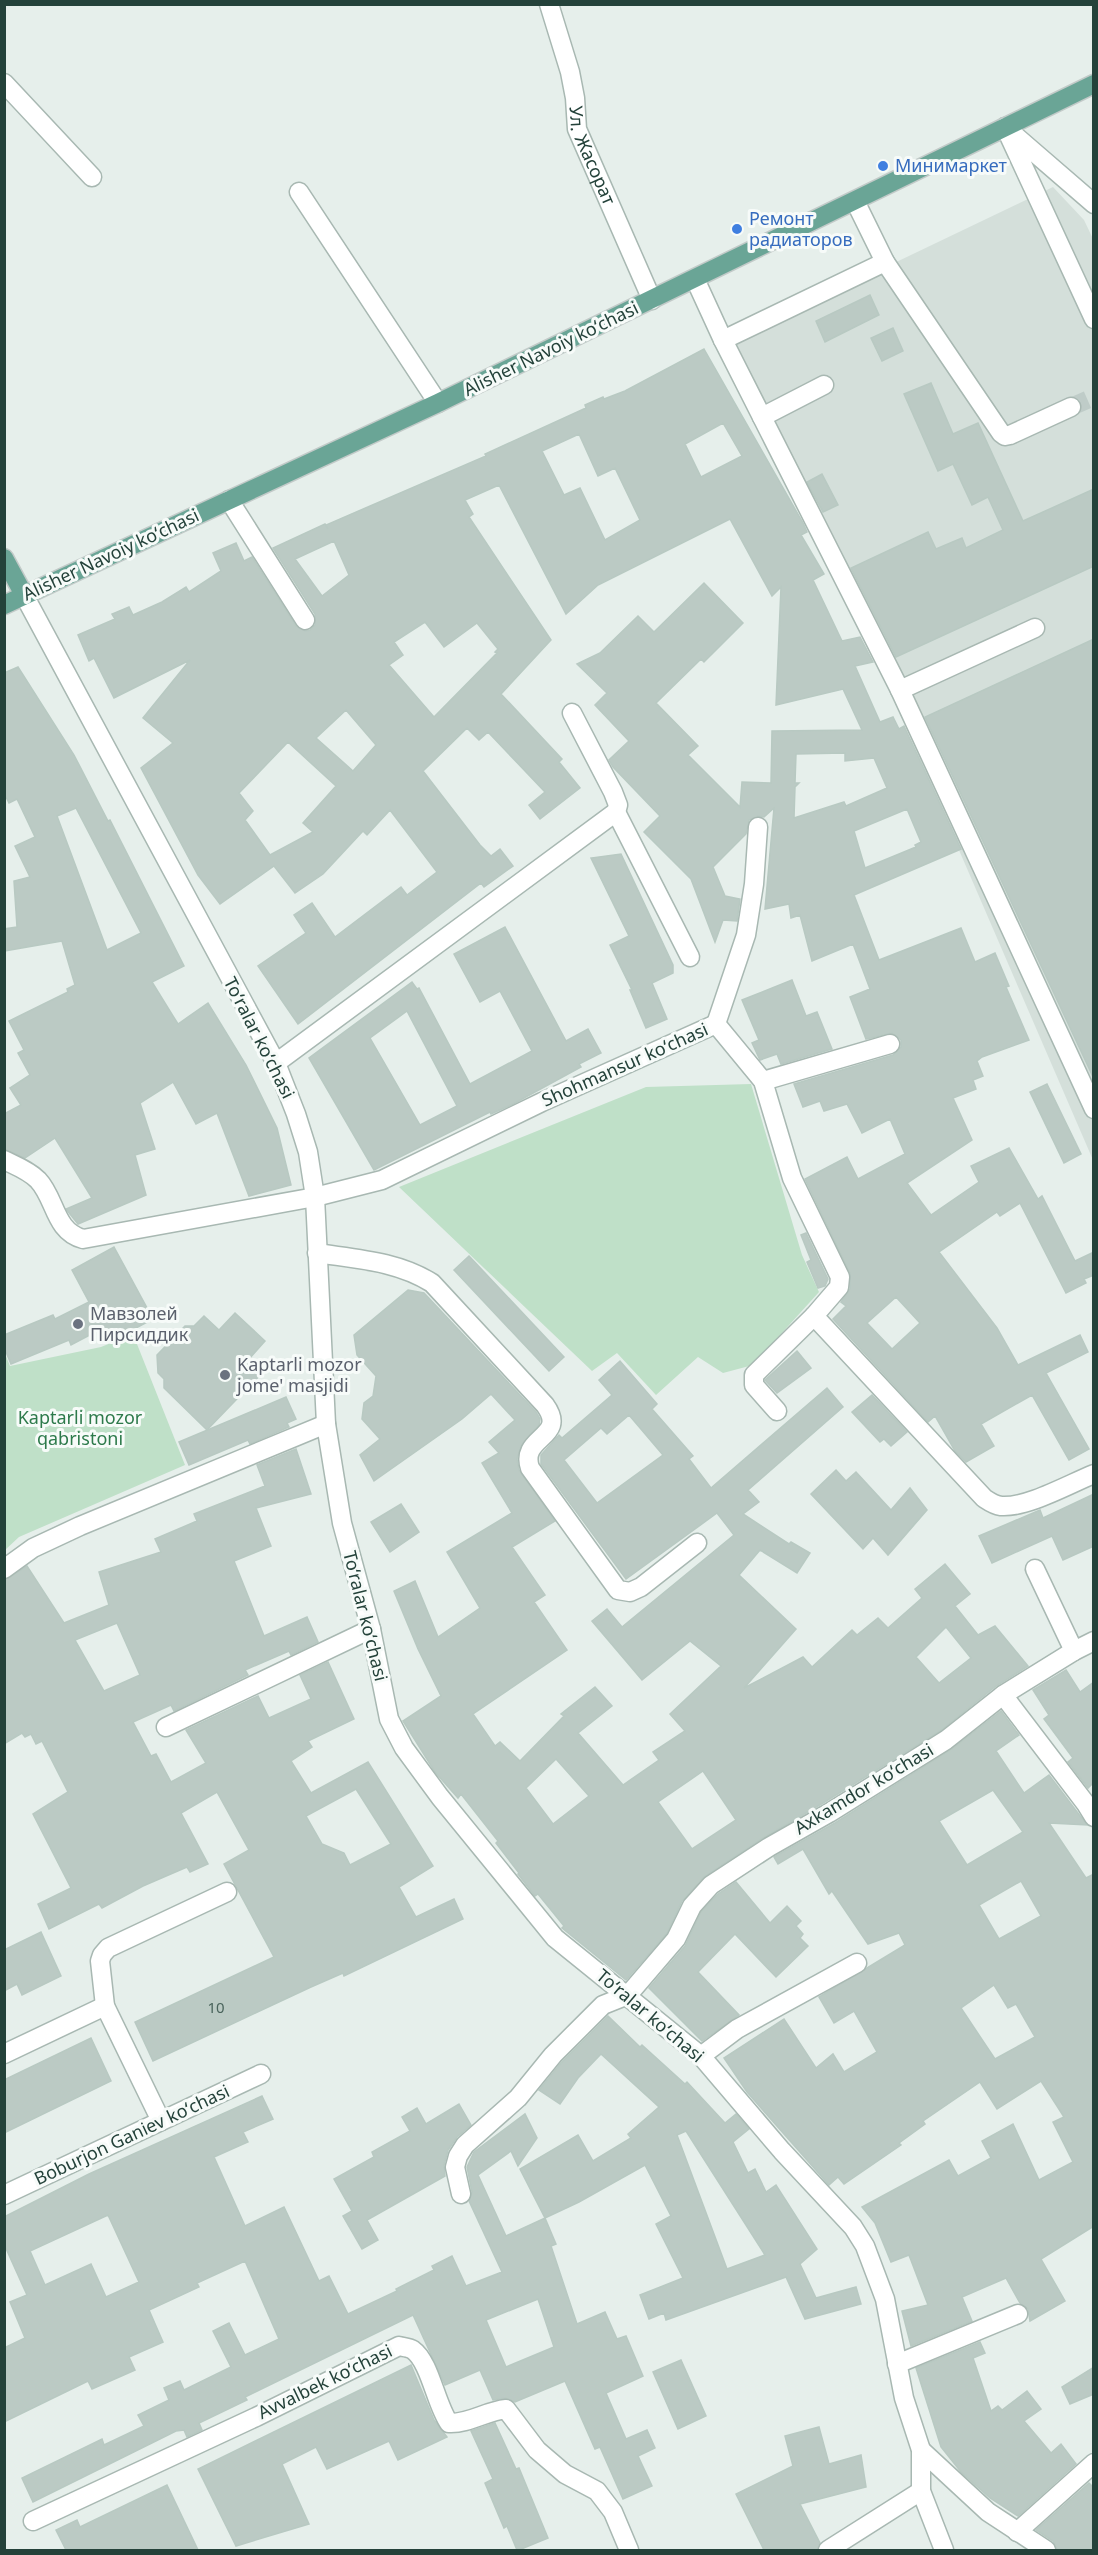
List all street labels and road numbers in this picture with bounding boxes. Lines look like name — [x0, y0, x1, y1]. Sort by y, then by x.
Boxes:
street label: Ул. Жасорат — [565, 105, 622, 209]
street label: Alisher Navoiy koʻchasi — [459, 295, 642, 401]
street label: Alisher Navoiy koʻchasi — [19, 503, 203, 606]
street label: Toʻralar koʻchasi — [219, 973, 301, 1103]
street label: Shohmansur koʻchasi — [538, 1017, 712, 1112]
street label: Toʻralar koʻchasi — [338, 1548, 394, 1683]
street label: Axkamdor koʻchasi — [789, 1737, 938, 1839]
street label: Toʻralar koʻchasi — [592, 1963, 710, 2067]
street label: Boburjon Ganiev koʻchasi — [30, 2078, 233, 2190]
street label: Avvalbek koʻchasi — [253, 2338, 396, 2424]

